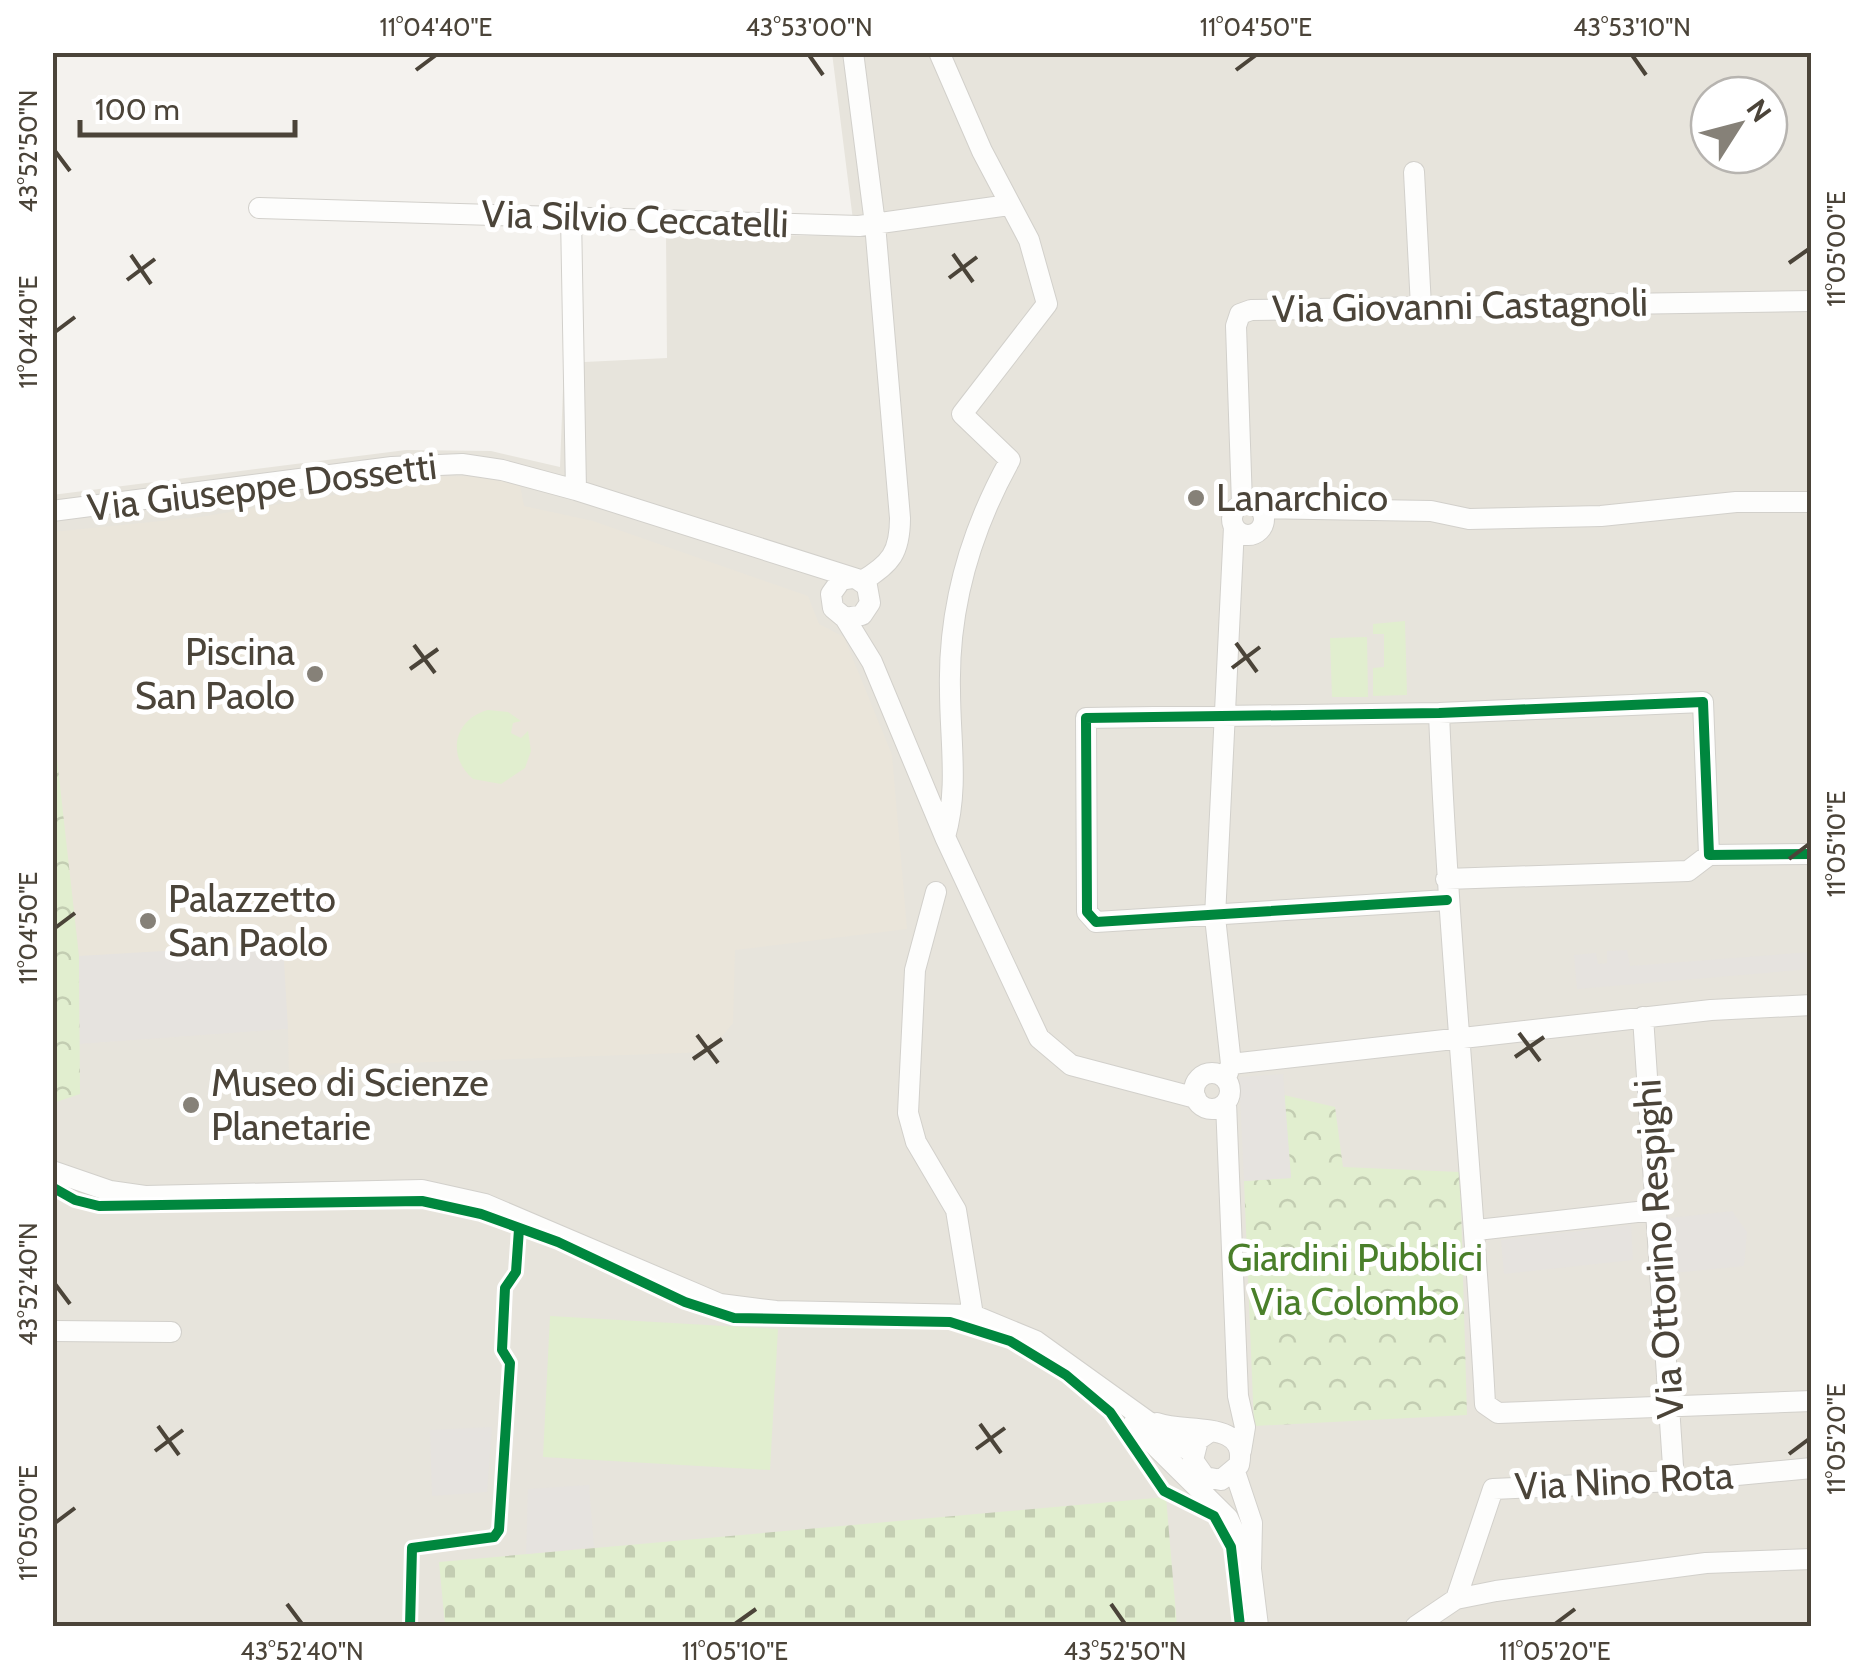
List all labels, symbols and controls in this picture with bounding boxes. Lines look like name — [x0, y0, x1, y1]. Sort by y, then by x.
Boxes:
text: 11°04'40"E — [380, 12, 492, 42]
text: 43°53'00"N — [745, 12, 873, 42]
text: 11°04'50"E — [1200, 12, 1312, 42]
text: 43°53'10"N — [1573, 12, 1691, 42]
scale bar — [80, 75, 295, 137]
north arrow — [1689, 75, 1789, 175]
text: 43°52'50"N — [13, 90, 43, 212]
text: 100 m — [95, 91, 180, 128]
text: N — [1740, 92, 1779, 128]
street label: Via Silvio Ceccatelli — [481, 190, 789, 247]
text: 11°05'00"E — [1821, 191, 1851, 307]
text: 11°04'40"E — [13, 276, 43, 388]
street label: Via Giovanni Castagnoli — [1272, 279, 1648, 332]
street label: Via Giuseppe Dossetti — [85, 442, 439, 531]
place label: Lanarchico — [1216, 474, 1388, 521]
marker: Lanarchico — [1185, 487, 1207, 509]
place label: Piscina San Paolo — [135, 628, 295, 719]
marker: Piscina San Paolo — [304, 663, 326, 685]
text: 11°05'10"E — [1821, 791, 1851, 897]
text: 11°04'50"E — [13, 872, 43, 984]
place label: Palazzetto San Paolo — [168, 875, 336, 966]
marker: Palazzetto San Paolo — [137, 910, 159, 932]
place label: Museo di Scienze Planetarie — [211, 1059, 489, 1150]
street label: Via Ottorino Respighi — [1623, 1078, 1694, 1420]
marker: Museo di Scienze Planetarie — [180, 1094, 202, 1116]
text: 43°52'40"N — [13, 1222, 43, 1346]
park label: Giardini Pubblici Via Colombo — [1227, 1234, 1483, 1325]
text: 11°05'20"E — [1821, 1383, 1851, 1495]
street label: Via Nino Rota — [1514, 1451, 1734, 1510]
text: 11°05'00"E — [13, 1465, 43, 1581]
text: 43°52'40"N — [240, 1636, 364, 1666]
text: 11°05'10"E — [682, 1636, 788, 1666]
text: 43°52'50"N — [1064, 1636, 1186, 1666]
text: 11°05'20"E — [1499, 1636, 1611, 1666]

